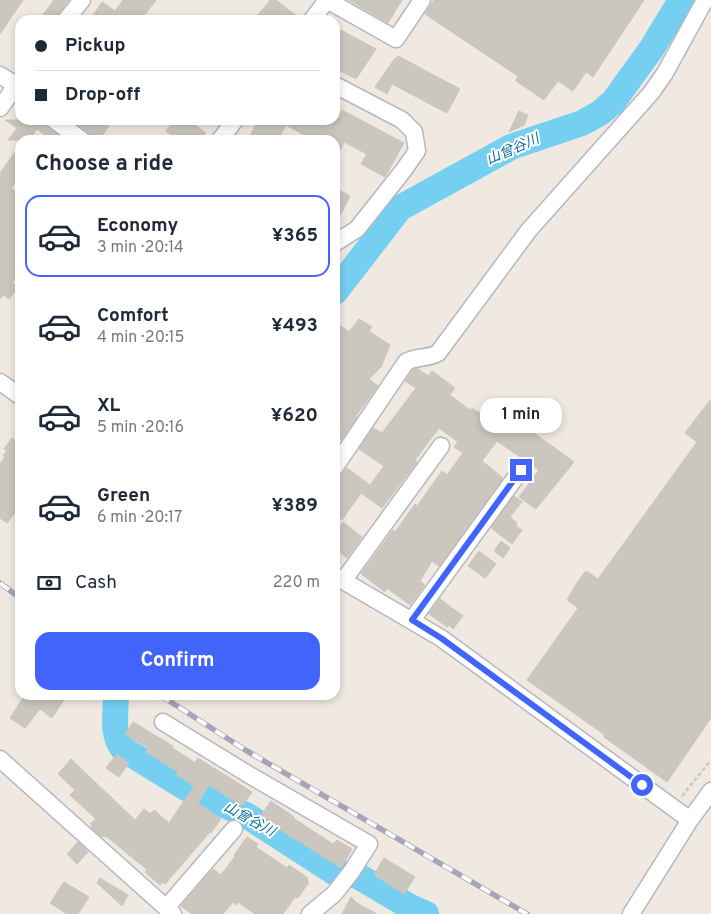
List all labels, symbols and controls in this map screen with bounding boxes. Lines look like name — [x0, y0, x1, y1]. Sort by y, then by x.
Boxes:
text: Pickup — [65, 34, 125, 58]
text: Drop-off — [65, 83, 140, 107]
water label: 山曾谷川 — [484, 130, 544, 169]
text: Choose a ride — [35, 151, 173, 178]
icon: car — [37, 214, 82, 259]
text: Economy — [97, 214, 178, 238]
text: ¥365 — [272, 224, 318, 248]
text: 3 min · 20:14 — [97, 238, 184, 258]
icon: car — [37, 304, 82, 349]
text: Comfort — [97, 304, 169, 328]
text: ¥493 — [271, 314, 318, 338]
text: 4 min · 20:15 — [97, 328, 184, 348]
icon: car — [37, 394, 82, 439]
text: XL — [97, 394, 120, 418]
callout: 1 min — [480, 398, 562, 432]
text: ¥620 — [271, 404, 318, 428]
text: 1 min — [502, 405, 540, 425]
text: 5 min · 20:16 — [97, 418, 184, 438]
route end — [510, 459, 532, 481]
icon: car — [37, 484, 82, 529]
text: Green — [97, 484, 150, 508]
text: ¥389 — [271, 494, 318, 518]
text: 6 min · 20:17 — [97, 508, 182, 528]
icon: cash — [35, 569, 63, 597]
text: Cash — [75, 571, 117, 595]
text: 220 m — [273, 573, 320, 593]
button: Confirm — [35, 632, 320, 690]
route start — [631, 774, 653, 796]
water label: 山曾谷川 — [220, 799, 279, 842]

